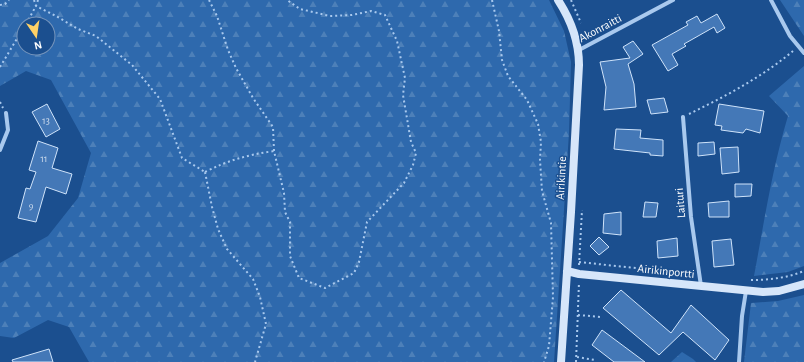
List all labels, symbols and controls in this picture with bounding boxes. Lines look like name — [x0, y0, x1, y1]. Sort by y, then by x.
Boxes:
street label: Akonraitti — [577, 12, 623, 44]
north arrow — [16, 16, 56, 56]
text: N — [33, 39, 43, 51]
house number: 13 — [42, 116, 50, 126]
house number: 11 — [41, 154, 47, 164]
street label: Airikintie — [554, 156, 568, 200]
street label: Laituri — [673, 188, 687, 218]
house number: 9 — [29, 201, 34, 211]
street label: Airikinportti — [637, 262, 695, 280]

